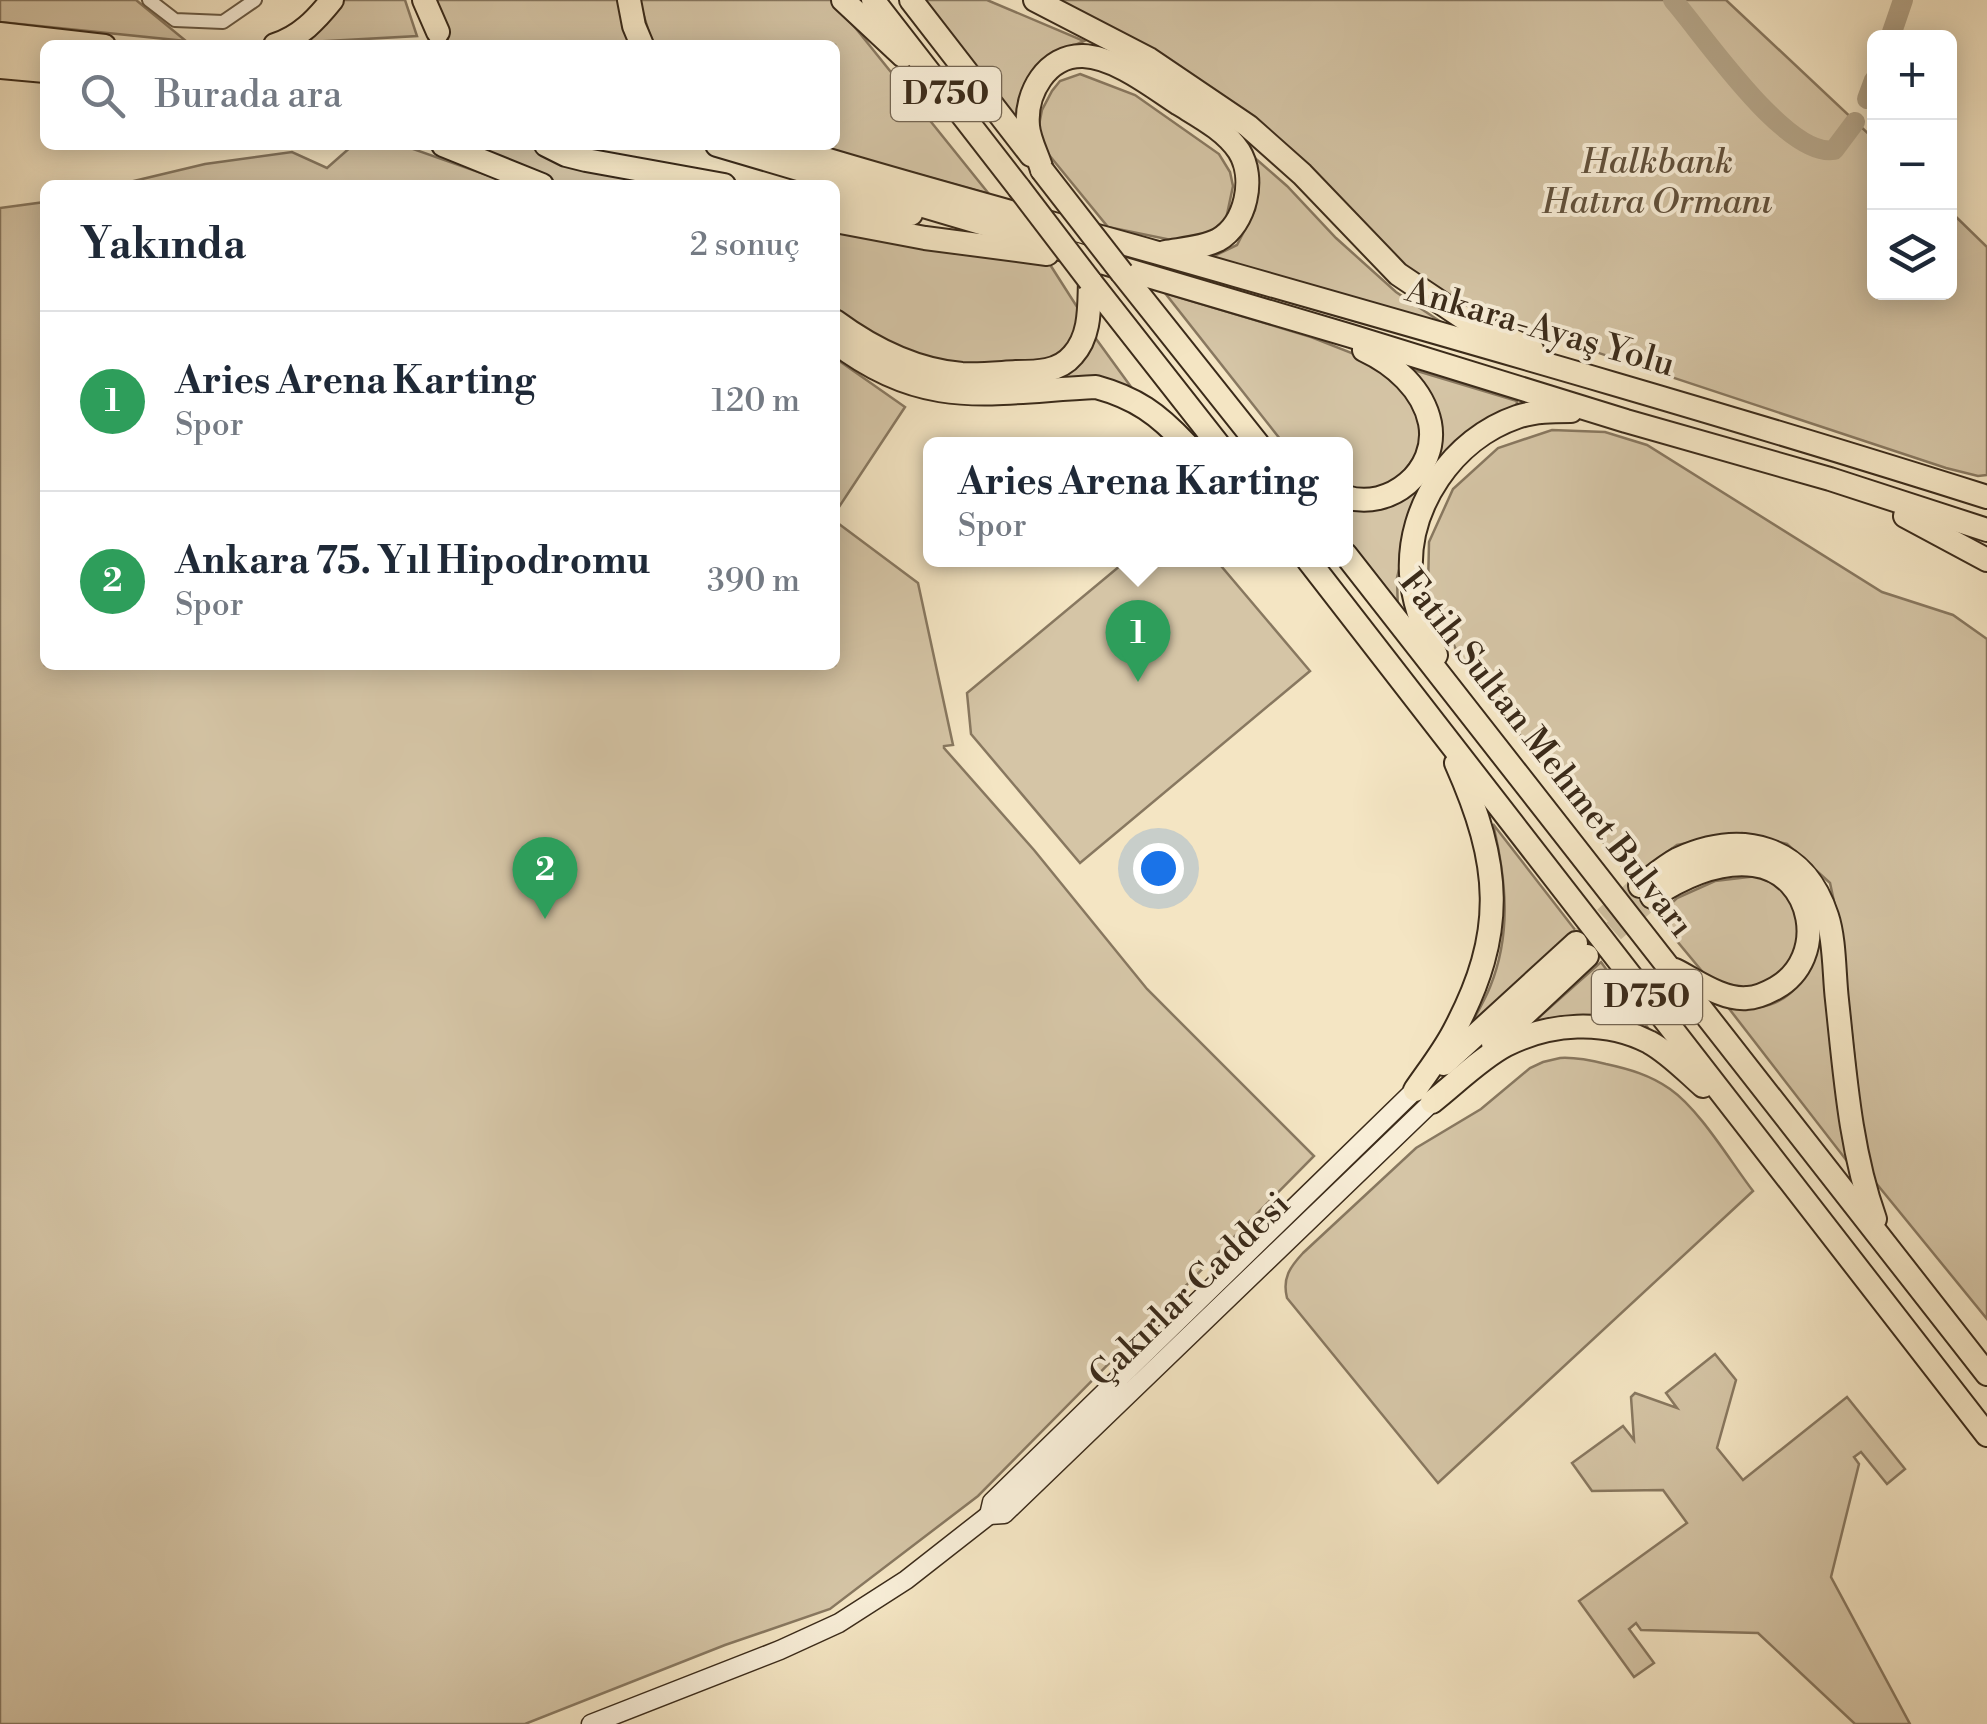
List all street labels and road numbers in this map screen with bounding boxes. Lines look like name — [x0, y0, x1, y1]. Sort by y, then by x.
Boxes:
road number: D750 — [891, 67, 1001, 121]
street label: Ankara-Ayaş Yolu — [1400, 269, 1679, 387]
street label: Fatih Sultan Mehmet Bulvarı — [1389, 562, 1703, 946]
road number: D750 — [1592, 970, 1702, 1024]
street label: Çakırlar Caddesi — [1081, 1183, 1299, 1397]

